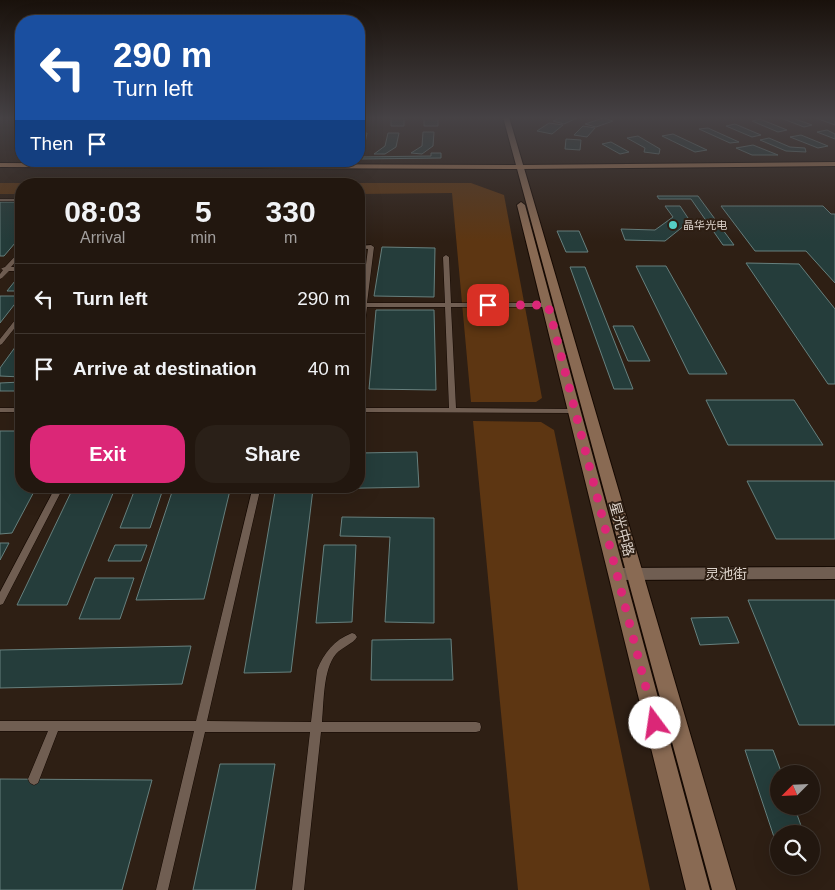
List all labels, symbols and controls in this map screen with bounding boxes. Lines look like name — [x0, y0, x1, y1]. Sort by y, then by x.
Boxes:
icon: left — [30, 35, 95, 100]
text: 290 m — [113, 35, 212, 74]
text: Turn left — [113, 76, 193, 101]
icon: arrive — [83, 130, 111, 158]
text: Then — [30, 133, 73, 154]
text: 08:03 — [64, 195, 141, 228]
text: 5 — [195, 195, 212, 228]
text: 330 — [266, 195, 316, 228]
marker: 晶华光电 — [667, 219, 679, 231]
place label: 晶华光电 — [683, 219, 727, 231]
text: Arrival — [80, 229, 125, 246]
text: min — [190, 229, 216, 246]
text: m — [284, 229, 297, 246]
pin — [467, 284, 509, 326]
icon: left — [30, 285, 58, 313]
text: Turn left — [73, 288, 148, 309]
text: 290 m — [297, 288, 350, 309]
icon: arrive — [474, 291, 502, 319]
icon: arrive — [30, 355, 58, 383]
text: Arrive at destination — [73, 358, 257, 379]
text: 40 m — [308, 358, 350, 379]
button: Exit — [30, 425, 185, 483]
button: Share — [195, 425, 350, 483]
street label: 星光中路 — [607, 500, 637, 558]
street label: 灵池街 — [705, 566, 747, 582]
position arrow — [628, 696, 680, 748]
north arrow — [770, 765, 820, 815]
map controls — [770, 765, 820, 875]
button: search — [770, 825, 820, 875]

